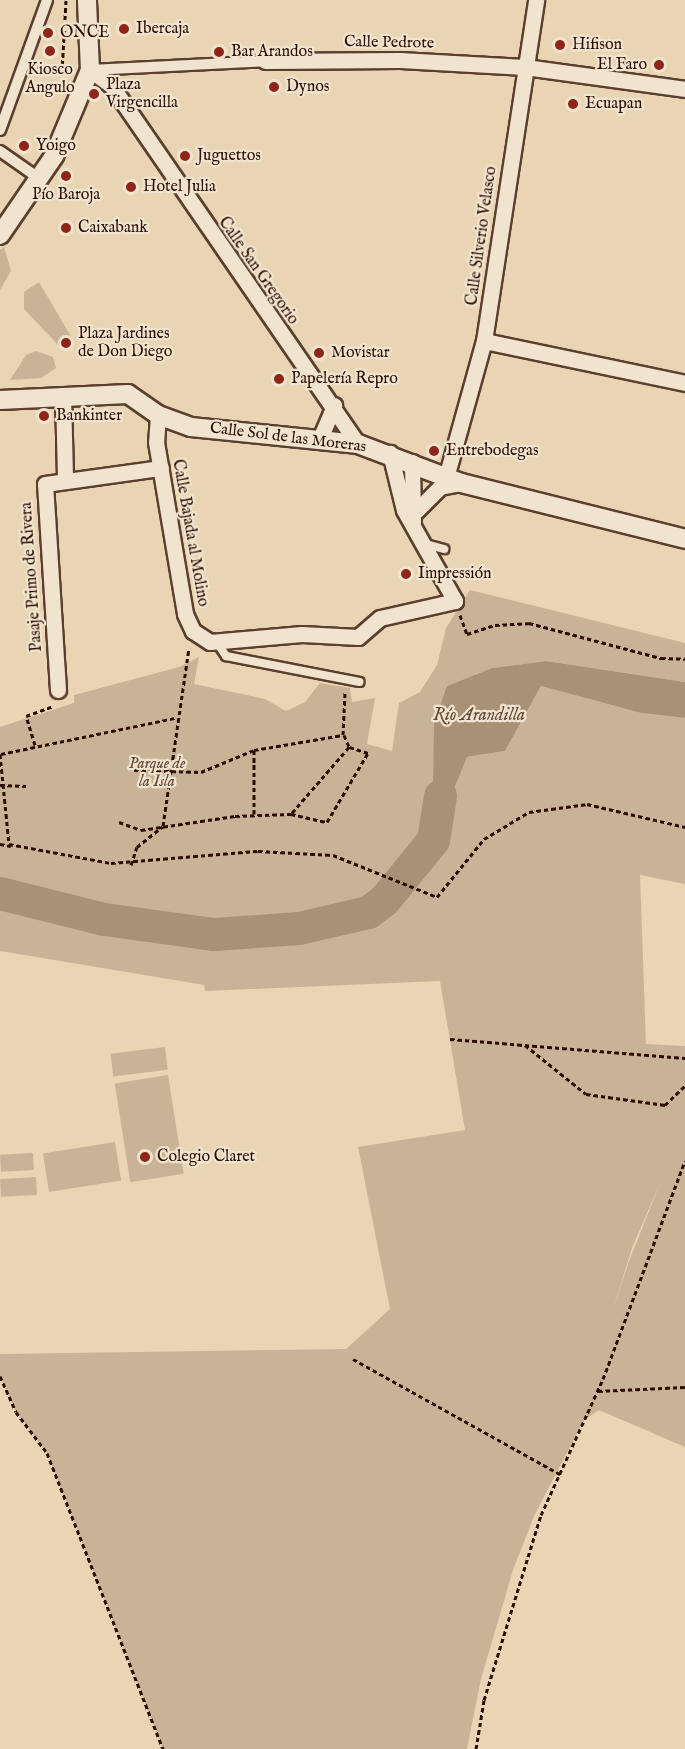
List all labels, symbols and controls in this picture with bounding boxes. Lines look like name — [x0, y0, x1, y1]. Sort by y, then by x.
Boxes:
place label: Ibercaja — [136, 19, 189, 39]
marker: Ibercaja — [117, 22, 131, 36]
place label: ONCE — [60, 23, 109, 43]
marker: ONCE — [41, 26, 55, 40]
street label: Calle Pedrote — [344, 33, 434, 53]
place label: Hifison — [572, 35, 622, 55]
marker: Hifison — [553, 38, 567, 52]
place label: Bar Arandos — [231, 42, 313, 62]
marker: Kiosco Angulo — [43, 44, 57, 58]
marker: Bar Arandos — [212, 45, 226, 59]
place label: El Faro — [597, 55, 647, 75]
marker: El Faro — [652, 58, 666, 72]
place label: Kiosco Angulo — [25, 60, 75, 98]
place label: Plaza Virgencilla — [106, 75, 178, 113]
place label: Dynos — [286, 77, 329, 97]
marker: Dynos — [267, 80, 281, 94]
marker: Plaza Virgencilla — [87, 87, 101, 101]
place label: Ecuapan — [585, 94, 642, 114]
marker: Ecuapan — [566, 97, 580, 111]
place label: Yoigo — [36, 136, 76, 156]
marker: Yoigo — [17, 139, 31, 153]
place label: Juguettos — [197, 146, 261, 166]
marker: Juguettos — [178, 149, 192, 163]
street label: Calle Silverio Velasco — [463, 165, 501, 307]
marker: Pío Baroja — [59, 169, 73, 183]
place label: Hotel Julia — [143, 177, 216, 197]
marker: Hotel Julia — [124, 180, 138, 194]
place label: Pío Baroja — [32, 185, 100, 205]
street label: Calle San Gregorio — [214, 214, 302, 328]
place label: Caixabank — [78, 218, 148, 238]
marker: Caixabank — [59, 221, 73, 235]
place label: Plaza Jardines de Don Diego — [78, 324, 172, 362]
marker: Plaza Jardines de Don Diego — [59, 336, 73, 350]
place label: Movistar — [331, 343, 390, 363]
marker: Movistar — [312, 346, 326, 360]
place label: Papelería Repro — [291, 369, 398, 389]
marker: Papelería Repro — [272, 372, 286, 386]
place label: Bankinter — [56, 406, 122, 426]
marker: Bankinter — [37, 409, 51, 423]
street label: Calle Sol de las Moreras — [209, 419, 367, 457]
place label: Entrebodegas — [446, 441, 539, 461]
marker: Entrebodegas — [427, 444, 441, 458]
street label: Calle Bajada al Molino — [168, 458, 212, 608]
street label: Pasaje Primo de Rivera — [17, 502, 47, 652]
place label: Impressión — [418, 564, 492, 584]
marker: Impressión — [399, 567, 413, 581]
water label: Río Arandilla — [433, 705, 525, 727]
park label: Parque de la Isla — [129, 754, 185, 792]
place label: Colegio Claret — [157, 1147, 255, 1167]
marker: Colegio Claret — [138, 1150, 152, 1164]

